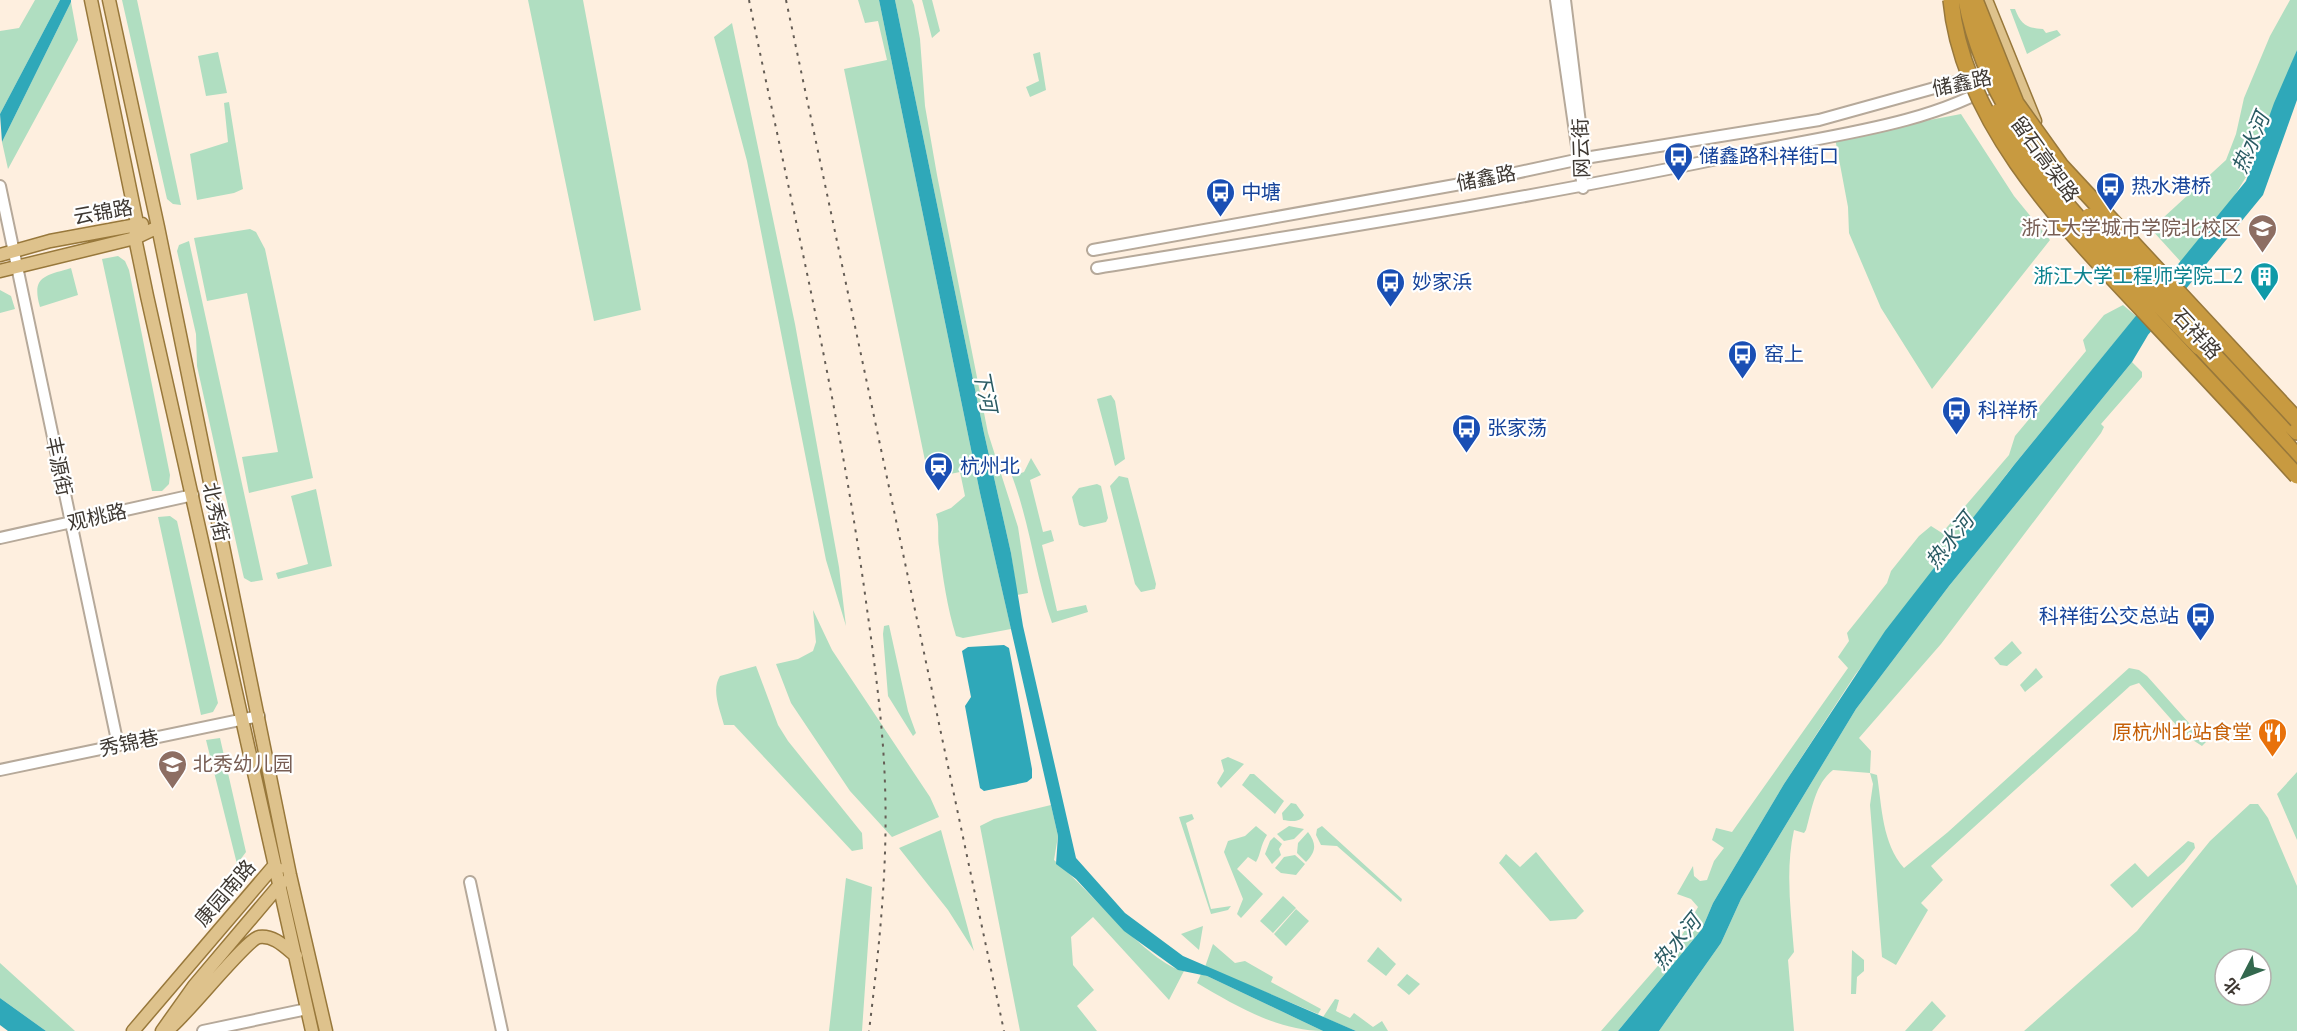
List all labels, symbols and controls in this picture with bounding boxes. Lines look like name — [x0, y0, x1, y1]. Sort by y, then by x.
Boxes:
street label: 储鑫路 — [1930, 65, 1994, 101]
water label: 热水河 — [2228, 106, 2276, 177]
street label: 留石高架路 — [2006, 111, 2084, 207]
street label: 网云街 — [1568, 118, 1594, 178]
bus stop icon: 储鑫路科祥街口 — [1662, 140, 1694, 182]
place label: 储鑫路科祥街口 — [1699, 144, 1839, 168]
street label: 储鑫路 — [1454, 160, 1518, 196]
bus stop icon: 热水港桥 — [2094, 170, 2126, 212]
place label: 热水港桥 — [2131, 174, 2211, 198]
bus stop icon: 中塘 — [1204, 176, 1236, 218]
place label: 中塘 — [1241, 180, 1281, 204]
street label: 云锦路 — [71, 195, 135, 229]
school or university icon: 浙江大学城市学院北校区 — [2246, 212, 2278, 254]
place label: 浙江大学城市学院北校区 — [2021, 216, 2241, 240]
building icon: 浙江大学工程师学院工2 — [2248, 260, 2280, 302]
place label: 浙江大学工程师学院工2 — [2033, 264, 2243, 288]
bus stop icon: 妙家浜 — [1375, 266, 1407, 308]
place label: 妙家浜 — [1412, 270, 1472, 294]
street label: 石祥路 — [2168, 304, 2226, 364]
bus stop icon: 窑上 — [1727, 338, 1759, 380]
place label: 窑上 — [1764, 342, 1804, 366]
water label: 下河 — [969, 368, 1002, 418]
bus stop icon: 科祥桥 — [1941, 394, 1973, 436]
place label: 科祥桥 — [1978, 398, 2038, 422]
bus stop icon: 张家荡 — [1450, 412, 1482, 454]
place label: 张家荡 — [1487, 416, 1547, 440]
street label: 丰源街 — [41, 434, 77, 498]
station icon: 杭州北 — [923, 450, 955, 492]
place label: 杭州北 — [960, 454, 1020, 478]
street label: 北秀街 — [198, 480, 234, 544]
street label: 观桃路 — [65, 499, 129, 535]
water label: 热水河 — [1921, 506, 1981, 573]
bus stop icon: 科祥街公交总站 — [2184, 600, 2216, 642]
place label: 科祥街公交总站 — [2039, 604, 2179, 628]
restaurant icon: 原杭州北站食堂 — [2257, 716, 2289, 758]
place label: 原杭州北站食堂 — [2112, 720, 2252, 744]
street label: 秀锦巷 — [97, 725, 161, 761]
school or university icon: 北秀幼儿园 — [156, 748, 188, 790]
place label: 北秀幼儿园 — [193, 752, 293, 776]
street label: 康园南路 — [190, 855, 260, 931]
water label: 热水河 — [1648, 907, 1709, 974]
north arrow — [2213, 947, 2273, 1007]
text: 北 — [2220, 974, 2245, 999]

